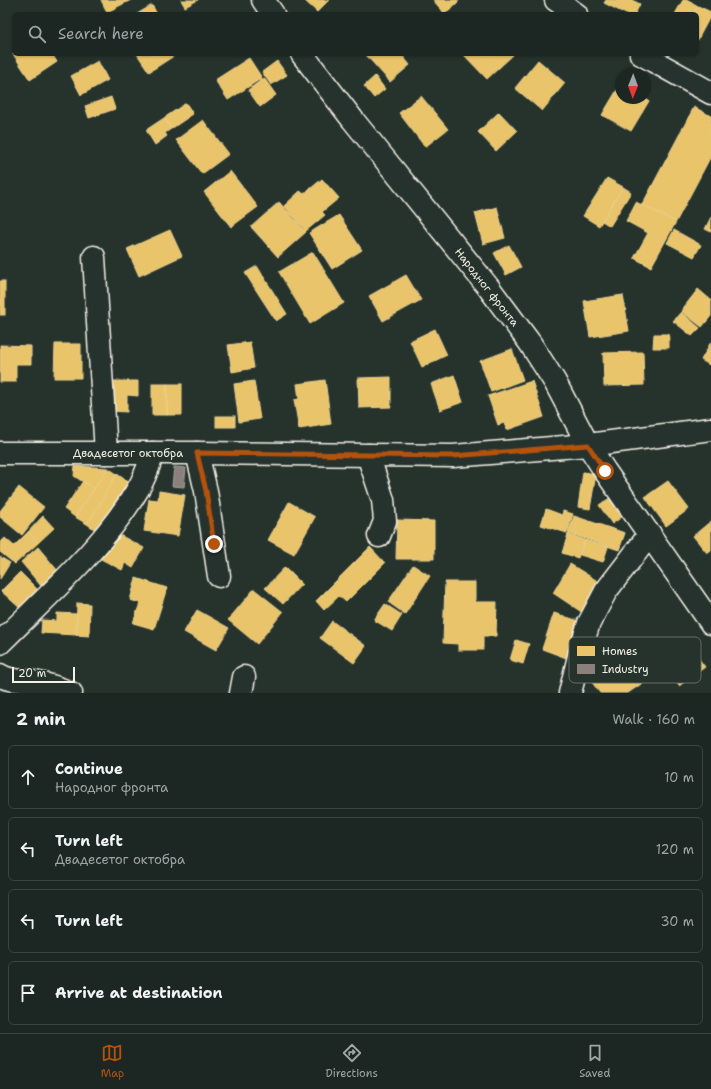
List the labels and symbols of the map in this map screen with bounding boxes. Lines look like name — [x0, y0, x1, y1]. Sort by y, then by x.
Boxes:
north arrow — [615, 68, 651, 104]
street label: Народног фронта — [451, 245, 522, 330]
street label: Двадесетог октобра — [73, 446, 183, 461]
route start — [596, 462, 614, 480]
route end — [205, 535, 223, 553]
legend — [569, 637, 701, 683]
text: Homes — [602, 644, 638, 659]
text: Industry — [602, 662, 649, 677]
scale bar — [12, 665, 75, 684]

